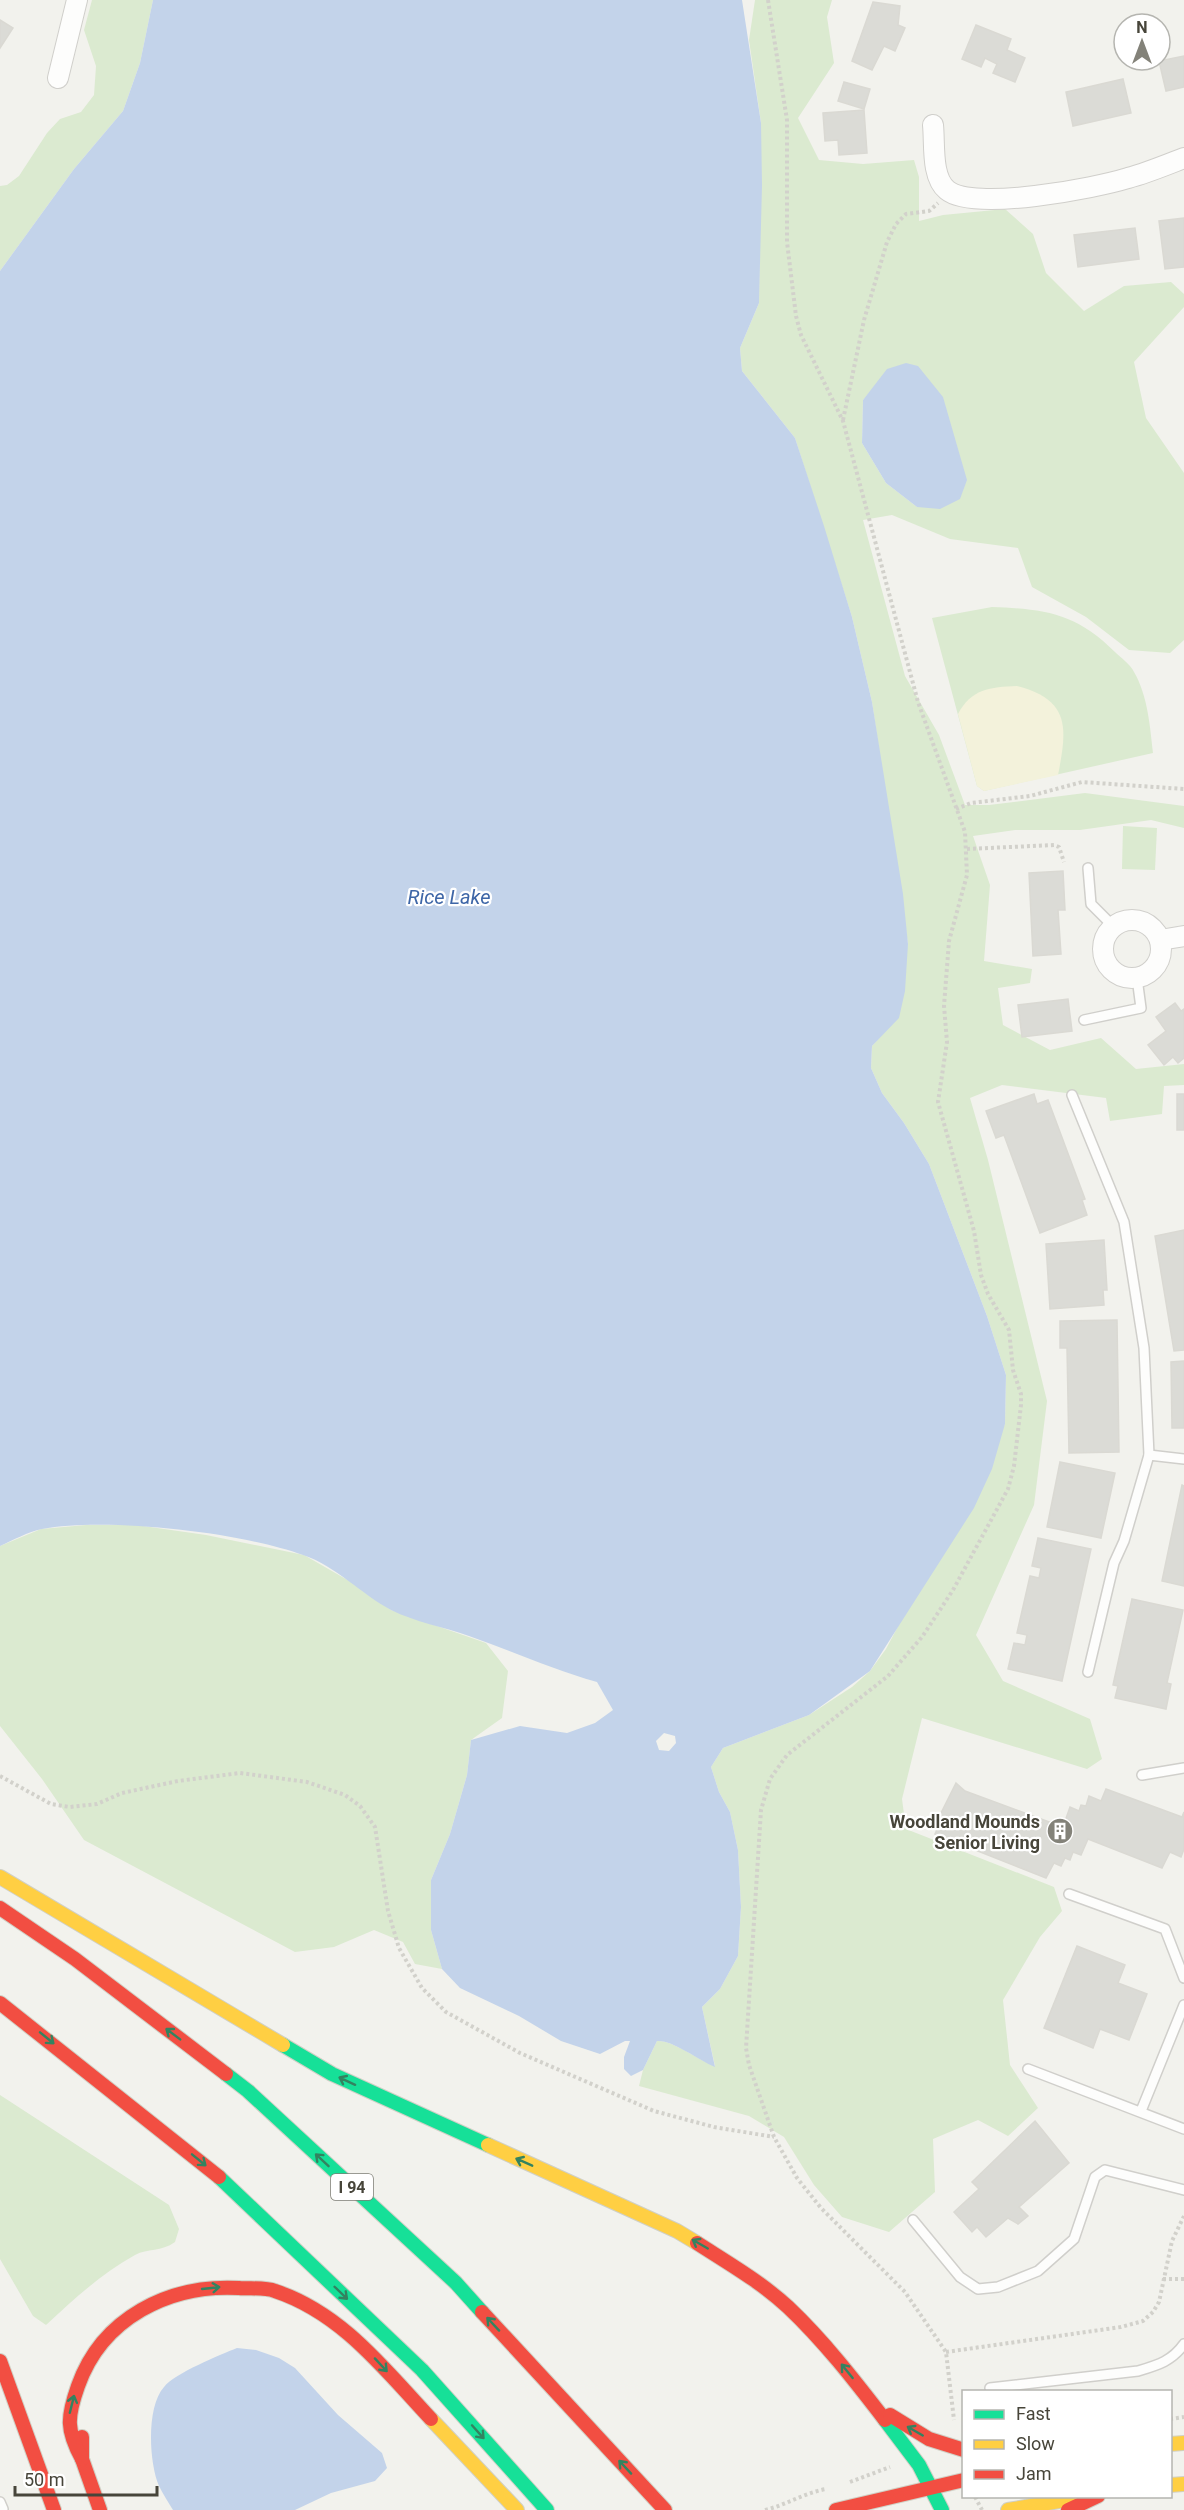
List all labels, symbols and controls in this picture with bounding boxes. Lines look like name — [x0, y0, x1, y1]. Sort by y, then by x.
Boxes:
north arrow — [1112, 12, 1172, 72]
text: N — [1136, 18, 1148, 37]
water label: Rice Lake — [408, 885, 490, 909]
place label: Woodland Mounds Senior Living — [890, 1811, 1040, 1853]
building icon: Woodland Mounds Senior Living — [1045, 1816, 1075, 1846]
one-way arrow — [166, 2028, 182, 2040]
one-way arrow — [39, 2031, 54, 2045]
one-way arrow — [338, 2074, 356, 2086]
one-way arrow — [315, 2152, 330, 2167]
one-way arrow — [191, 2154, 207, 2167]
one-way arrow — [515, 2156, 533, 2167]
road number: I 94 — [331, 2174, 373, 2200]
one-way arrow — [692, 2238, 709, 2250]
one-way arrow — [201, 2282, 221, 2293]
one-way arrow — [334, 2286, 349, 2301]
one-way arrow — [486, 2316, 500, 2331]
one-way arrow — [373, 2358, 388, 2373]
one-way arrow — [840, 2364, 854, 2379]
legend — [962, 2390, 1172, 2498]
one-way arrow — [67, 2395, 79, 2414]
text: Fast — [1016, 2403, 1051, 2424]
one-way arrow — [471, 2425, 485, 2440]
one-way arrow — [907, 2425, 924, 2437]
text: Slow — [1016, 2433, 1055, 2454]
scale bar — [15, 2459, 158, 2497]
one-way arrow — [619, 2460, 633, 2475]
text: Jam — [1016, 2463, 1052, 2484]
text: 50 m — [24, 2469, 64, 2490]

